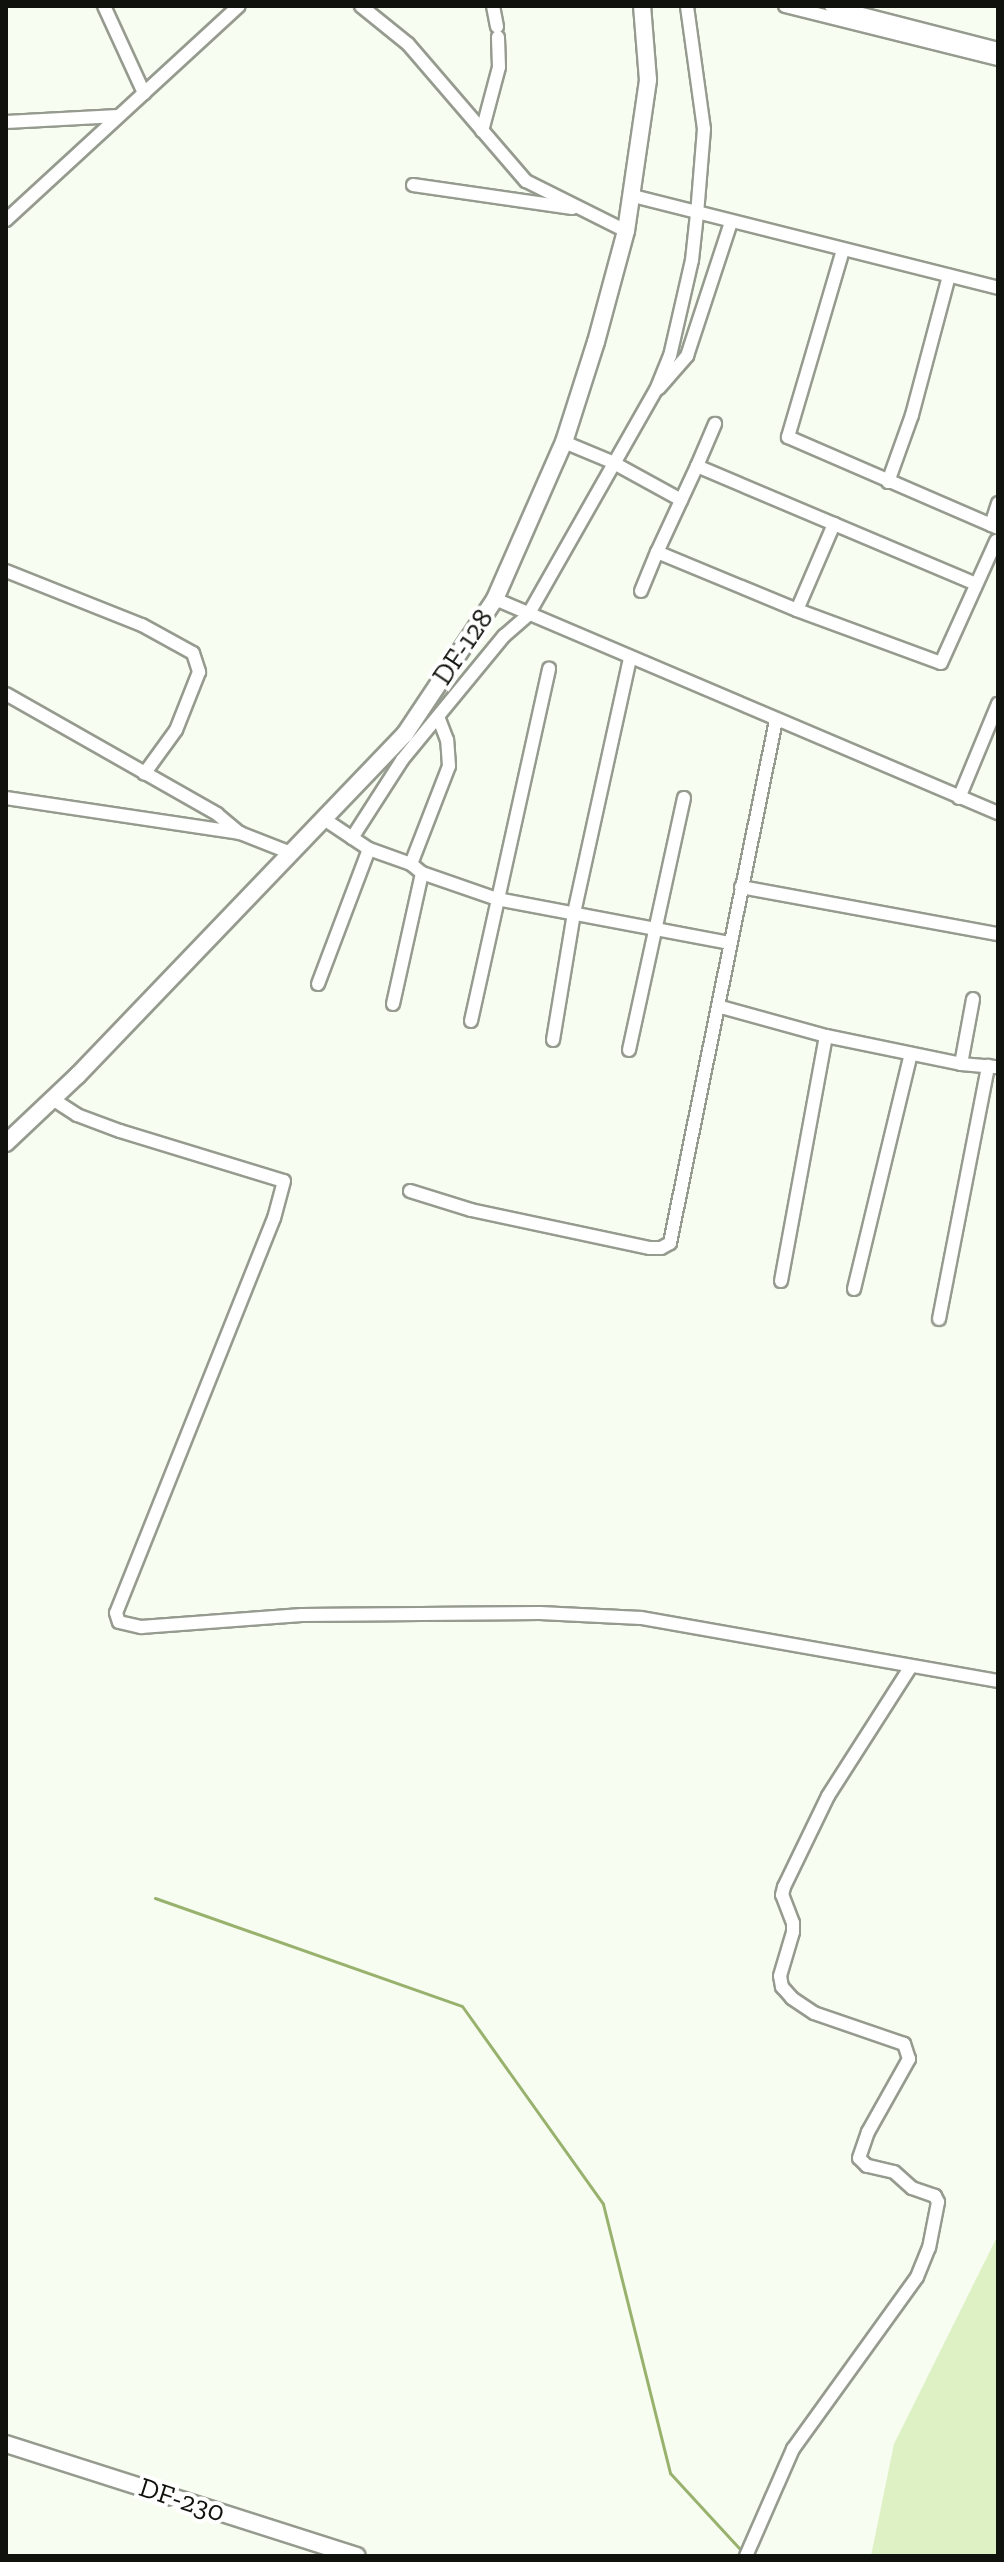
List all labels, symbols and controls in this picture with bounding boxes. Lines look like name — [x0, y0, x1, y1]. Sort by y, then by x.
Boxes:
street label: DF-128 — [426, 603, 500, 691]
street label: DF-230 — [135, 2470, 229, 2530]

